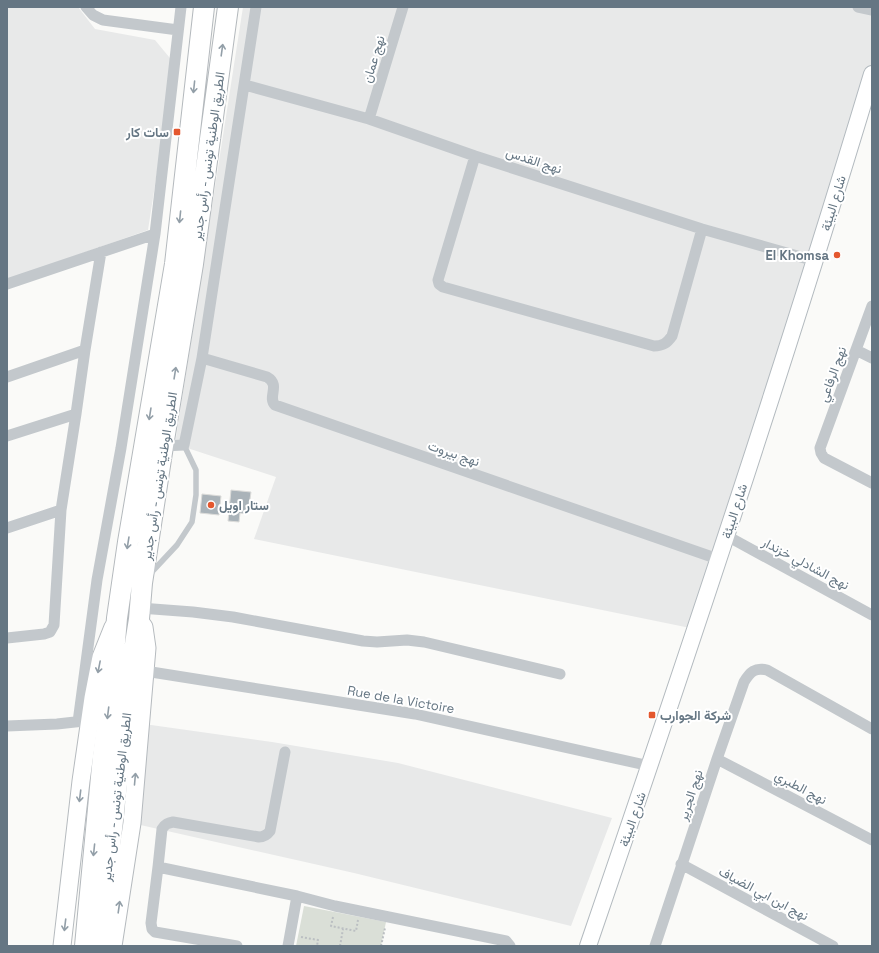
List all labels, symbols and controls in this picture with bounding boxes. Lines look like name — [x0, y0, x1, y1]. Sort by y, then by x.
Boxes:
street label: نهج عمان — [358, 33, 390, 85]
one-way arrow — [218, 44, 226, 57]
street label: الطريق الوطنية تونس - رأس جدير — [188, 71, 229, 242]
one-way arrow — [191, 80, 198, 93]
place label: سات كار — [125, 124, 169, 141]
marker: سات كار — [172, 127, 182, 137]
street label: نهج القدس — [503, 143, 564, 179]
street label: شارع البيئة — [817, 173, 851, 233]
one-way arrow — [176, 210, 184, 223]
place label: El Khomsa — [766, 247, 829, 264]
marker: El Khomsa — [832, 250, 842, 260]
street label: نهج الرفاعي — [815, 344, 852, 405]
one-way arrow — [171, 367, 179, 380]
street label: الطريق الوطنية تونس - رأس جدير — [138, 391, 181, 562]
one-way arrow — [146, 407, 154, 420]
street label: نهج بيروت — [425, 437, 482, 471]
street label: شارع البيئة — [718, 481, 752, 541]
place label: ستار اويل — [219, 497, 269, 514]
marker: ستار اويل — [206, 500, 216, 510]
street label: نهج الشادلي خزندار — [757, 533, 853, 595]
one-way arrow — [124, 536, 132, 549]
one-way arrow — [94, 661, 102, 674]
street label: Rue de la Victoire — [346, 682, 456, 717]
one-way arrow — [105, 706, 112, 719]
place label: شركة الجوارب — [660, 707, 731, 724]
marker: شركة الجوارب — [647, 710, 657, 720]
street label: الطريق الوطنية تونس - رأس جدير — [98, 712, 135, 883]
street label: نهج الجرير — [674, 767, 708, 824]
street label: نهج الطبري — [771, 767, 830, 810]
one-way arrow — [132, 772, 139, 785]
one-way arrow — [76, 789, 84, 802]
street label: شارع البيئة — [615, 790, 651, 849]
one-way arrow — [90, 843, 98, 856]
street label: نهج ابن ابي الضياف — [715, 863, 812, 926]
one-way arrow — [115, 901, 123, 914]
one-way arrow — [61, 918, 69, 931]

